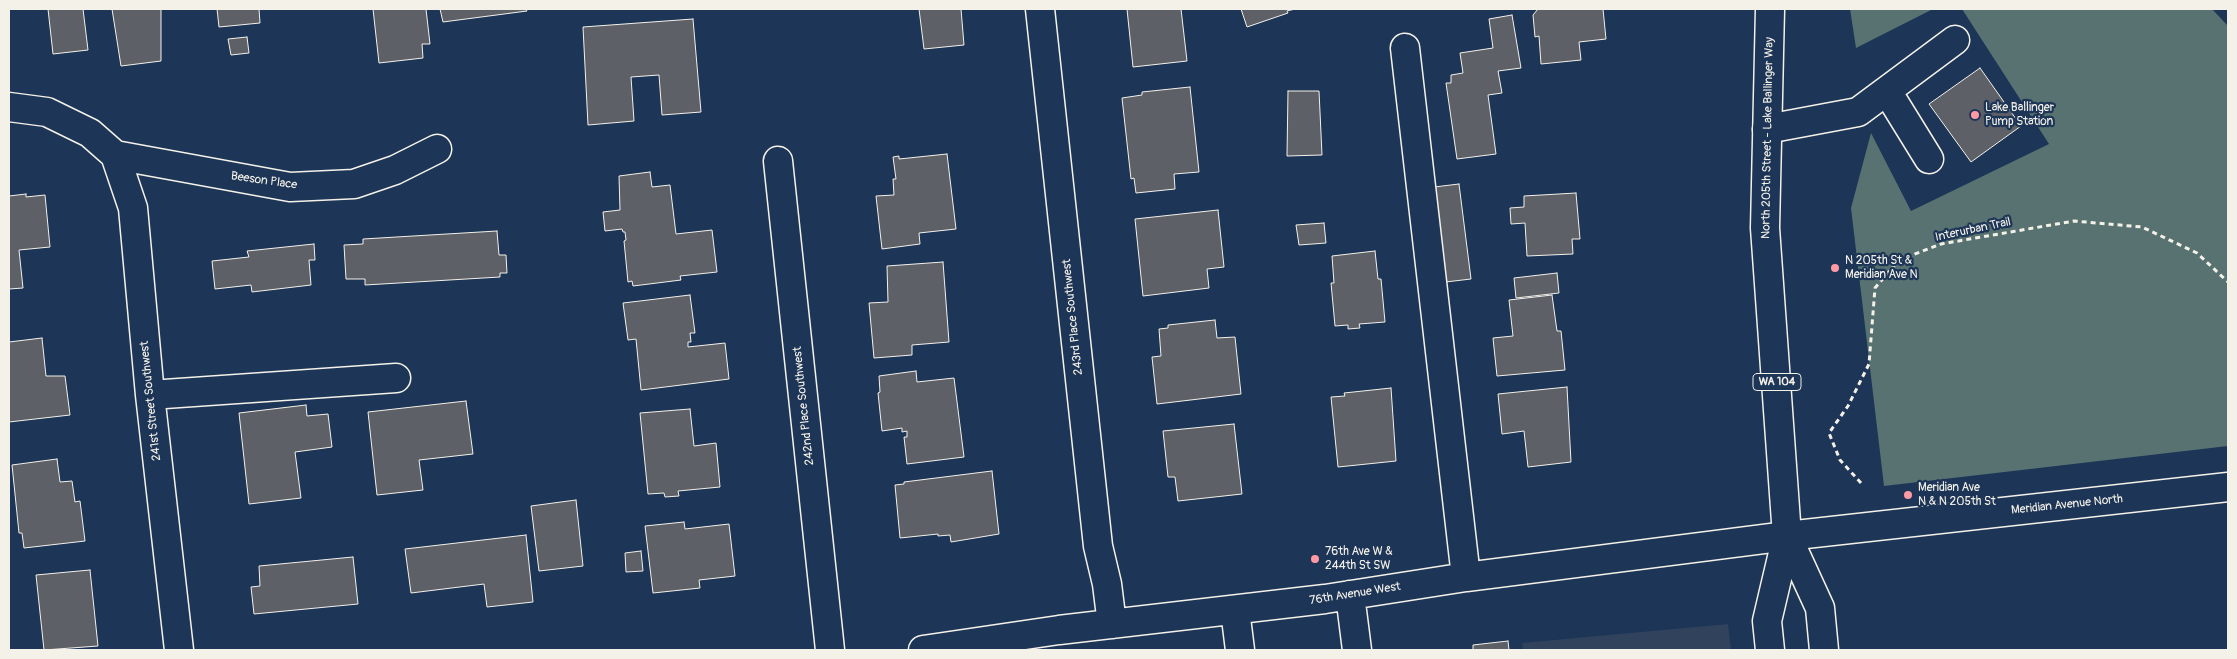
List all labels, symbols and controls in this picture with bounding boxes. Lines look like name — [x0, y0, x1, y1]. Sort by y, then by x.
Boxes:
street label: North 205th Street - Lake Ballinger Way — [1759, 37, 1777, 239]
place label: Lake Ballinger Pump Station — [1985, 101, 2054, 129]
marker: Lake Ballinger Pump Station — [1969, 109, 1981, 121]
street label: Beeson Place — [230, 169, 298, 193]
street label: Interurban Trail — [1934, 215, 2012, 245]
place label: N 205th St & Meridian Ave N — [1845, 254, 1918, 282]
street label: 243rd Place Southwest — [1060, 258, 1086, 376]
marker: N 205th St & Meridian Ave N — [1829, 262, 1841, 274]
street label: 241st Street Southwest — [138, 340, 164, 462]
street label: 242nd Place Southwest — [791, 346, 817, 466]
road number: WA 104 — [1753, 374, 1801, 391]
place label: Meridian Ave N & N 205th St — [1918, 481, 1996, 509]
marker: Meridian Ave N & N 205th St — [1902, 489, 1914, 501]
street label: Meridian Avenue North — [2010, 492, 2124, 518]
place label: 76th Ave W & 244th St SW — [1325, 545, 1393, 573]
marker: 76th Ave W & 244th St SW — [1309, 553, 1321, 565]
street label: 76th Avenue West — [1308, 580, 1402, 608]

